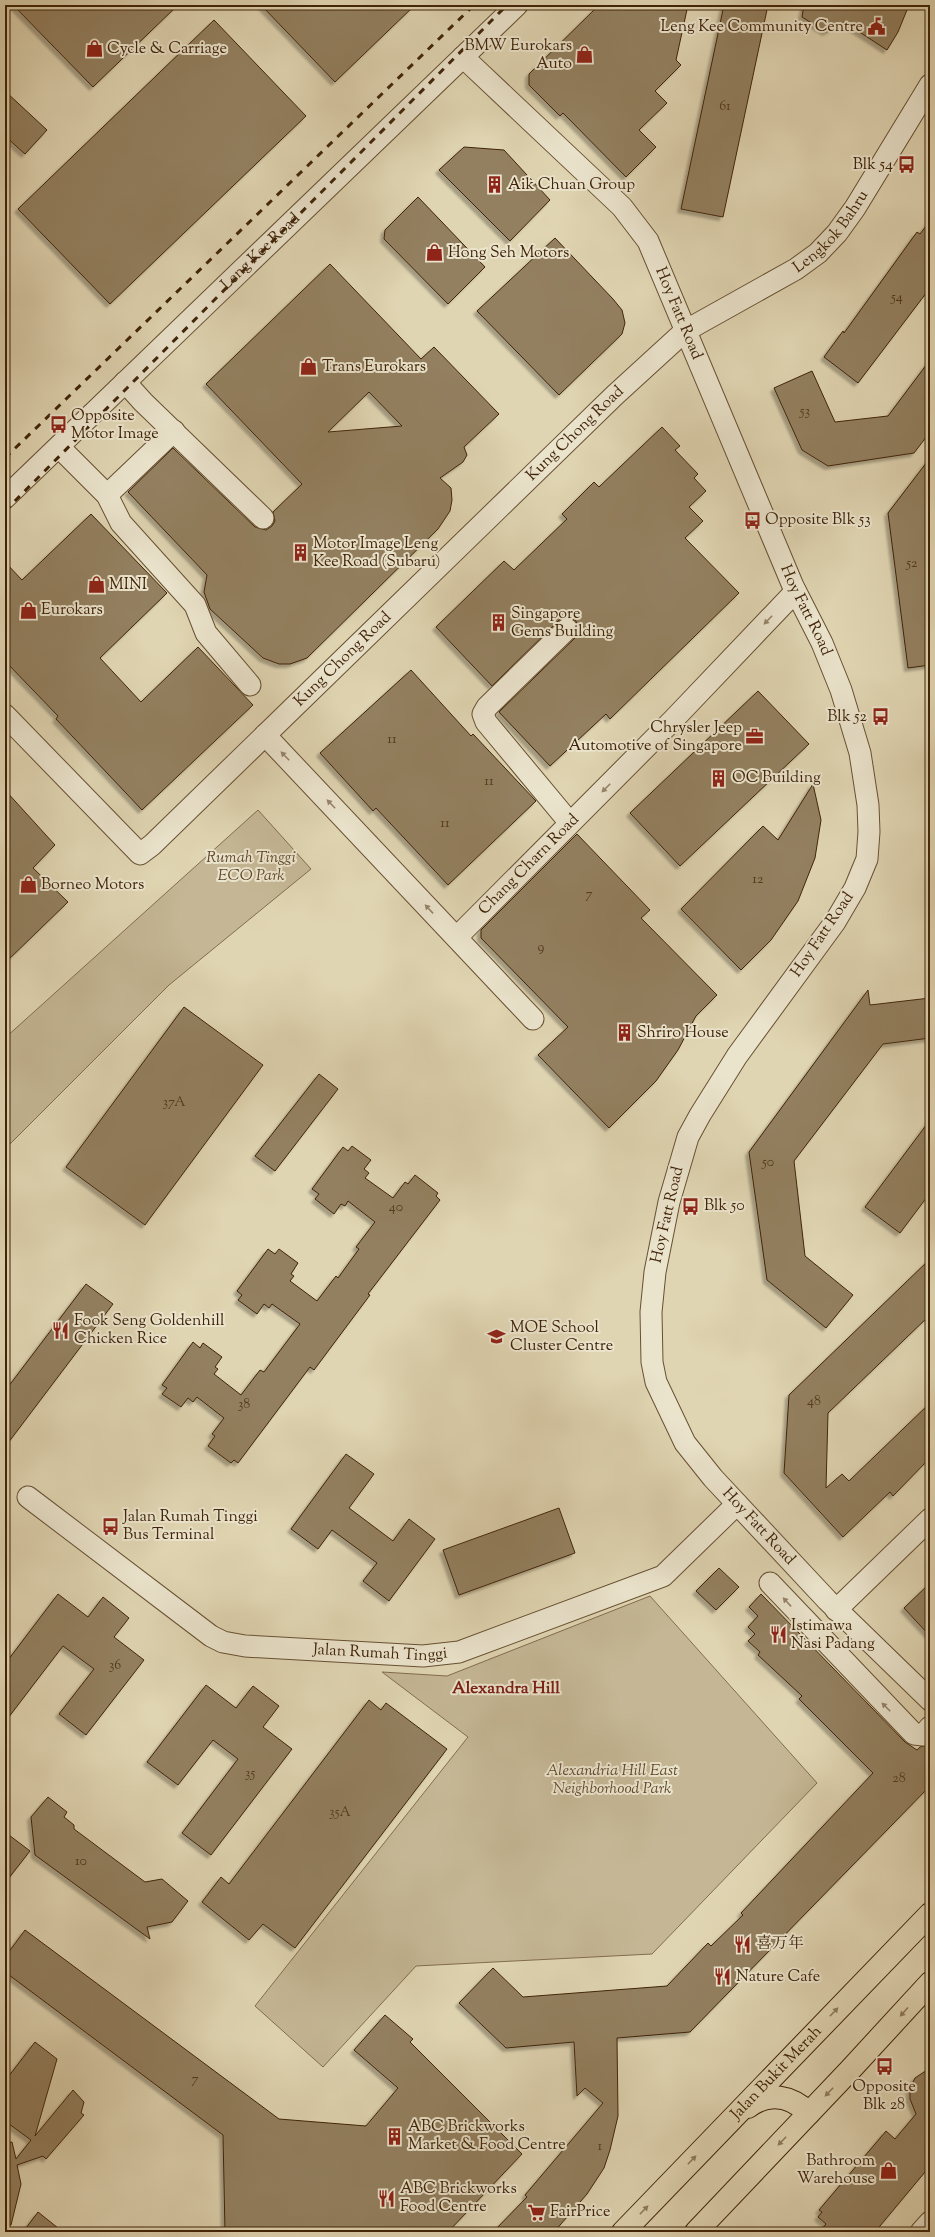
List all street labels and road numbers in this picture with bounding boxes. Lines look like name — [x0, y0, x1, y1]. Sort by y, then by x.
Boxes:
street label: Lengkok Bahru — [788, 186, 875, 279]
street label: Leng Kee Road — [216, 208, 306, 296]
street label: Hoy Fatt Road — [649, 264, 708, 363]
street label: Kung Chong Road — [521, 381, 629, 487]
street label: Hoy Fatt Road — [774, 561, 837, 659]
street label: Kung Chong Road — [289, 607, 397, 712]
street label: Chang Charn Road — [473, 809, 585, 921]
street label: Hoy Fatt Road — [786, 888, 860, 982]
street label: Hoy Fatt Road — [646, 1164, 690, 1266]
street label: Hoy Fatt Road — [716, 1483, 801, 1571]
street label: Jalan Rumah Tinggi — [311, 1638, 449, 1668]
street label: Jalan Bukit Merah — [725, 2020, 828, 2126]

